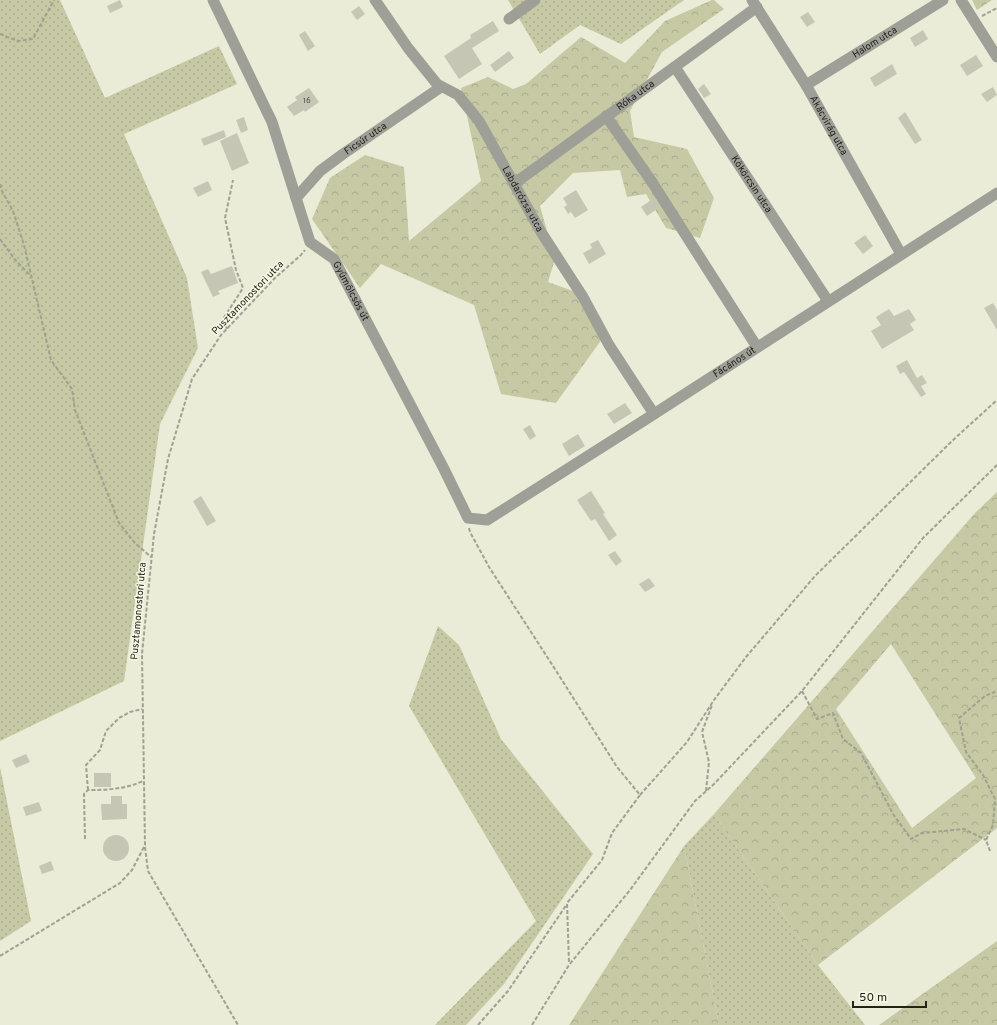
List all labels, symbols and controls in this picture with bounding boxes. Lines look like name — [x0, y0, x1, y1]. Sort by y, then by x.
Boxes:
street label: Halom utca — [850, 23, 900, 61]
street label: Róka utca — [614, 77, 657, 114]
street label: Akácvirág utca — [807, 93, 851, 158]
house number: 16 — [303, 96, 311, 106]
street label: Ficsúr utca — [342, 119, 389, 158]
street label: Kökörcsin utca — [728, 153, 775, 215]
street label: Labdarózsa utca — [499, 164, 546, 234]
street label: Pusztamonostori utca — [209, 258, 287, 338]
street label: Gyümölcsös út — [330, 259, 372, 324]
street label: Fácános út — [711, 344, 758, 381]
street label: Pusztamonostori utca — [128, 562, 150, 660]
scale bar — [853, 983, 926, 1009]
text: 50 m — [859, 990, 887, 1006]

